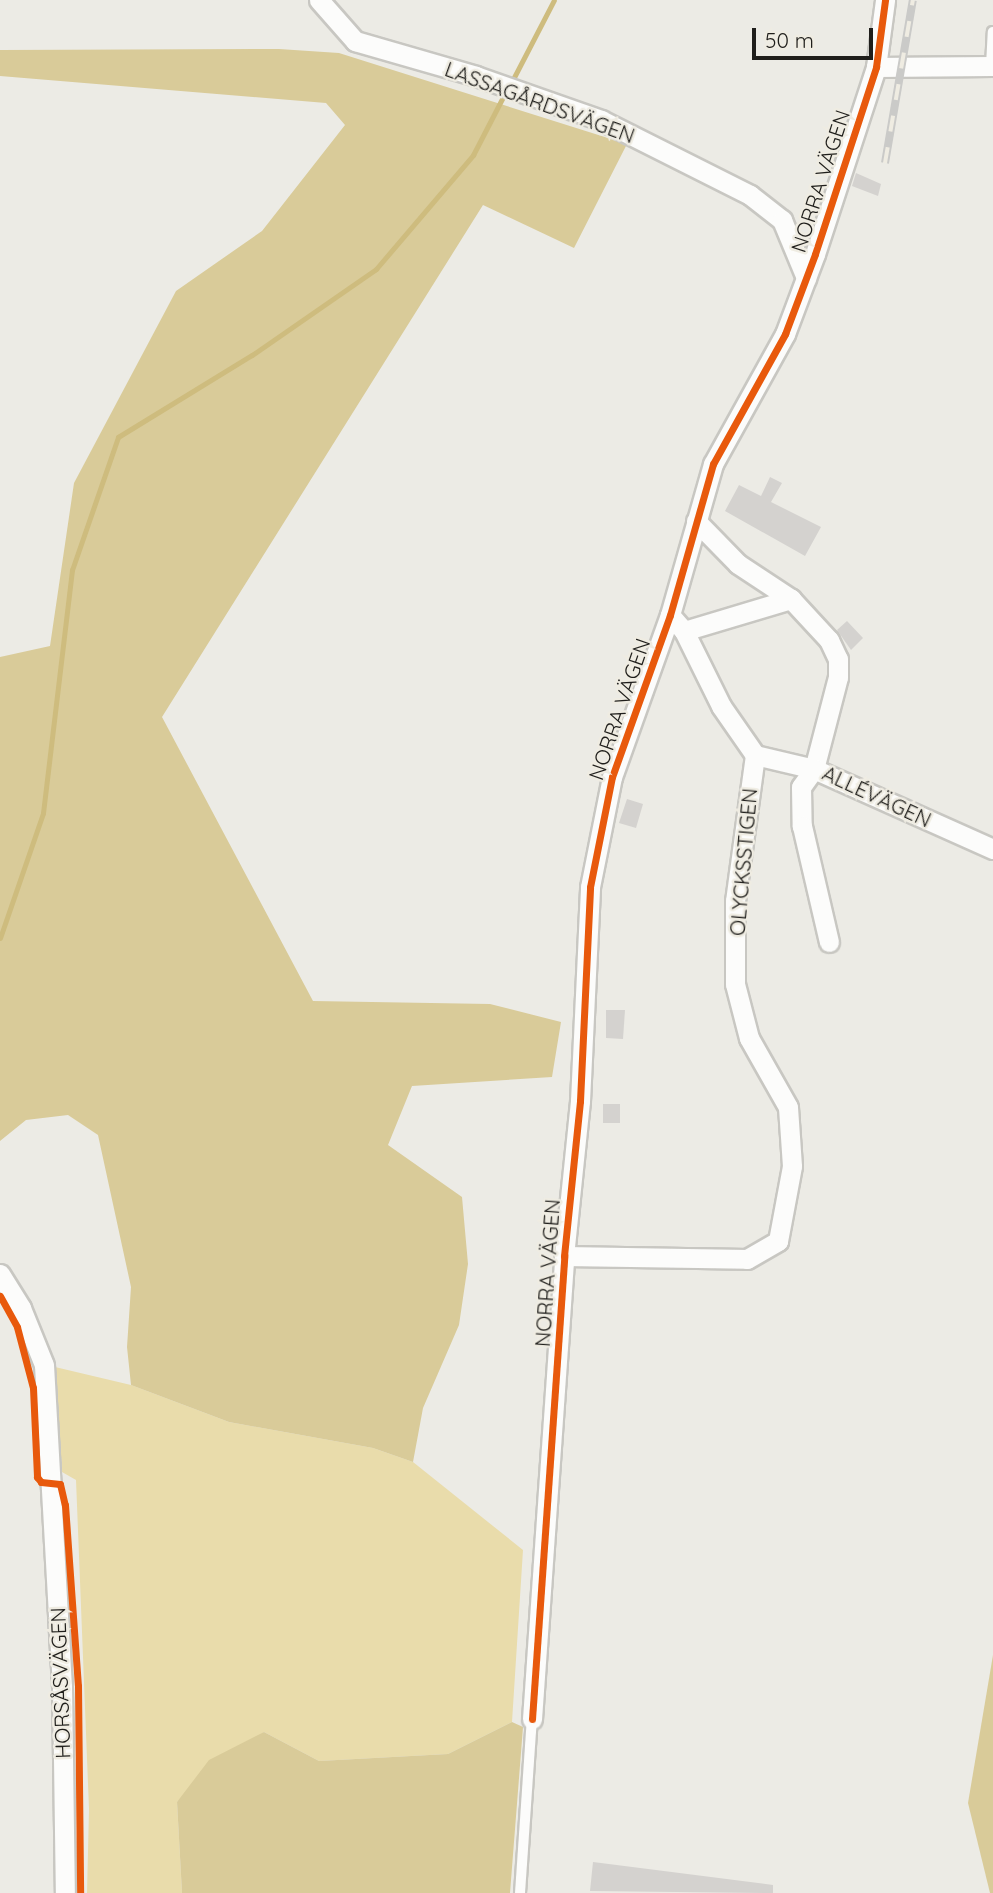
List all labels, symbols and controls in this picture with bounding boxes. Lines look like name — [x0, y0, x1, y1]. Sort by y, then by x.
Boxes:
scale bar — [755, 14, 876, 58]
text: 50 m — [765, 27, 814, 53]
street label: LASSAGÅRDSVÄGEN — [442, 56, 638, 148]
street label: NORRA VÄGEN — [785, 107, 855, 255]
street label: NORRA VÄGEN — [583, 635, 655, 783]
street label: ALLÉVÄGEN — [819, 760, 935, 832]
street label: OLYCKSSTIGEN — [724, 787, 762, 937]
street label: NORRA VÄGEN — [529, 1198, 565, 1348]
street label: HORSÅSVÄGEN — [45, 1607, 75, 1759]

